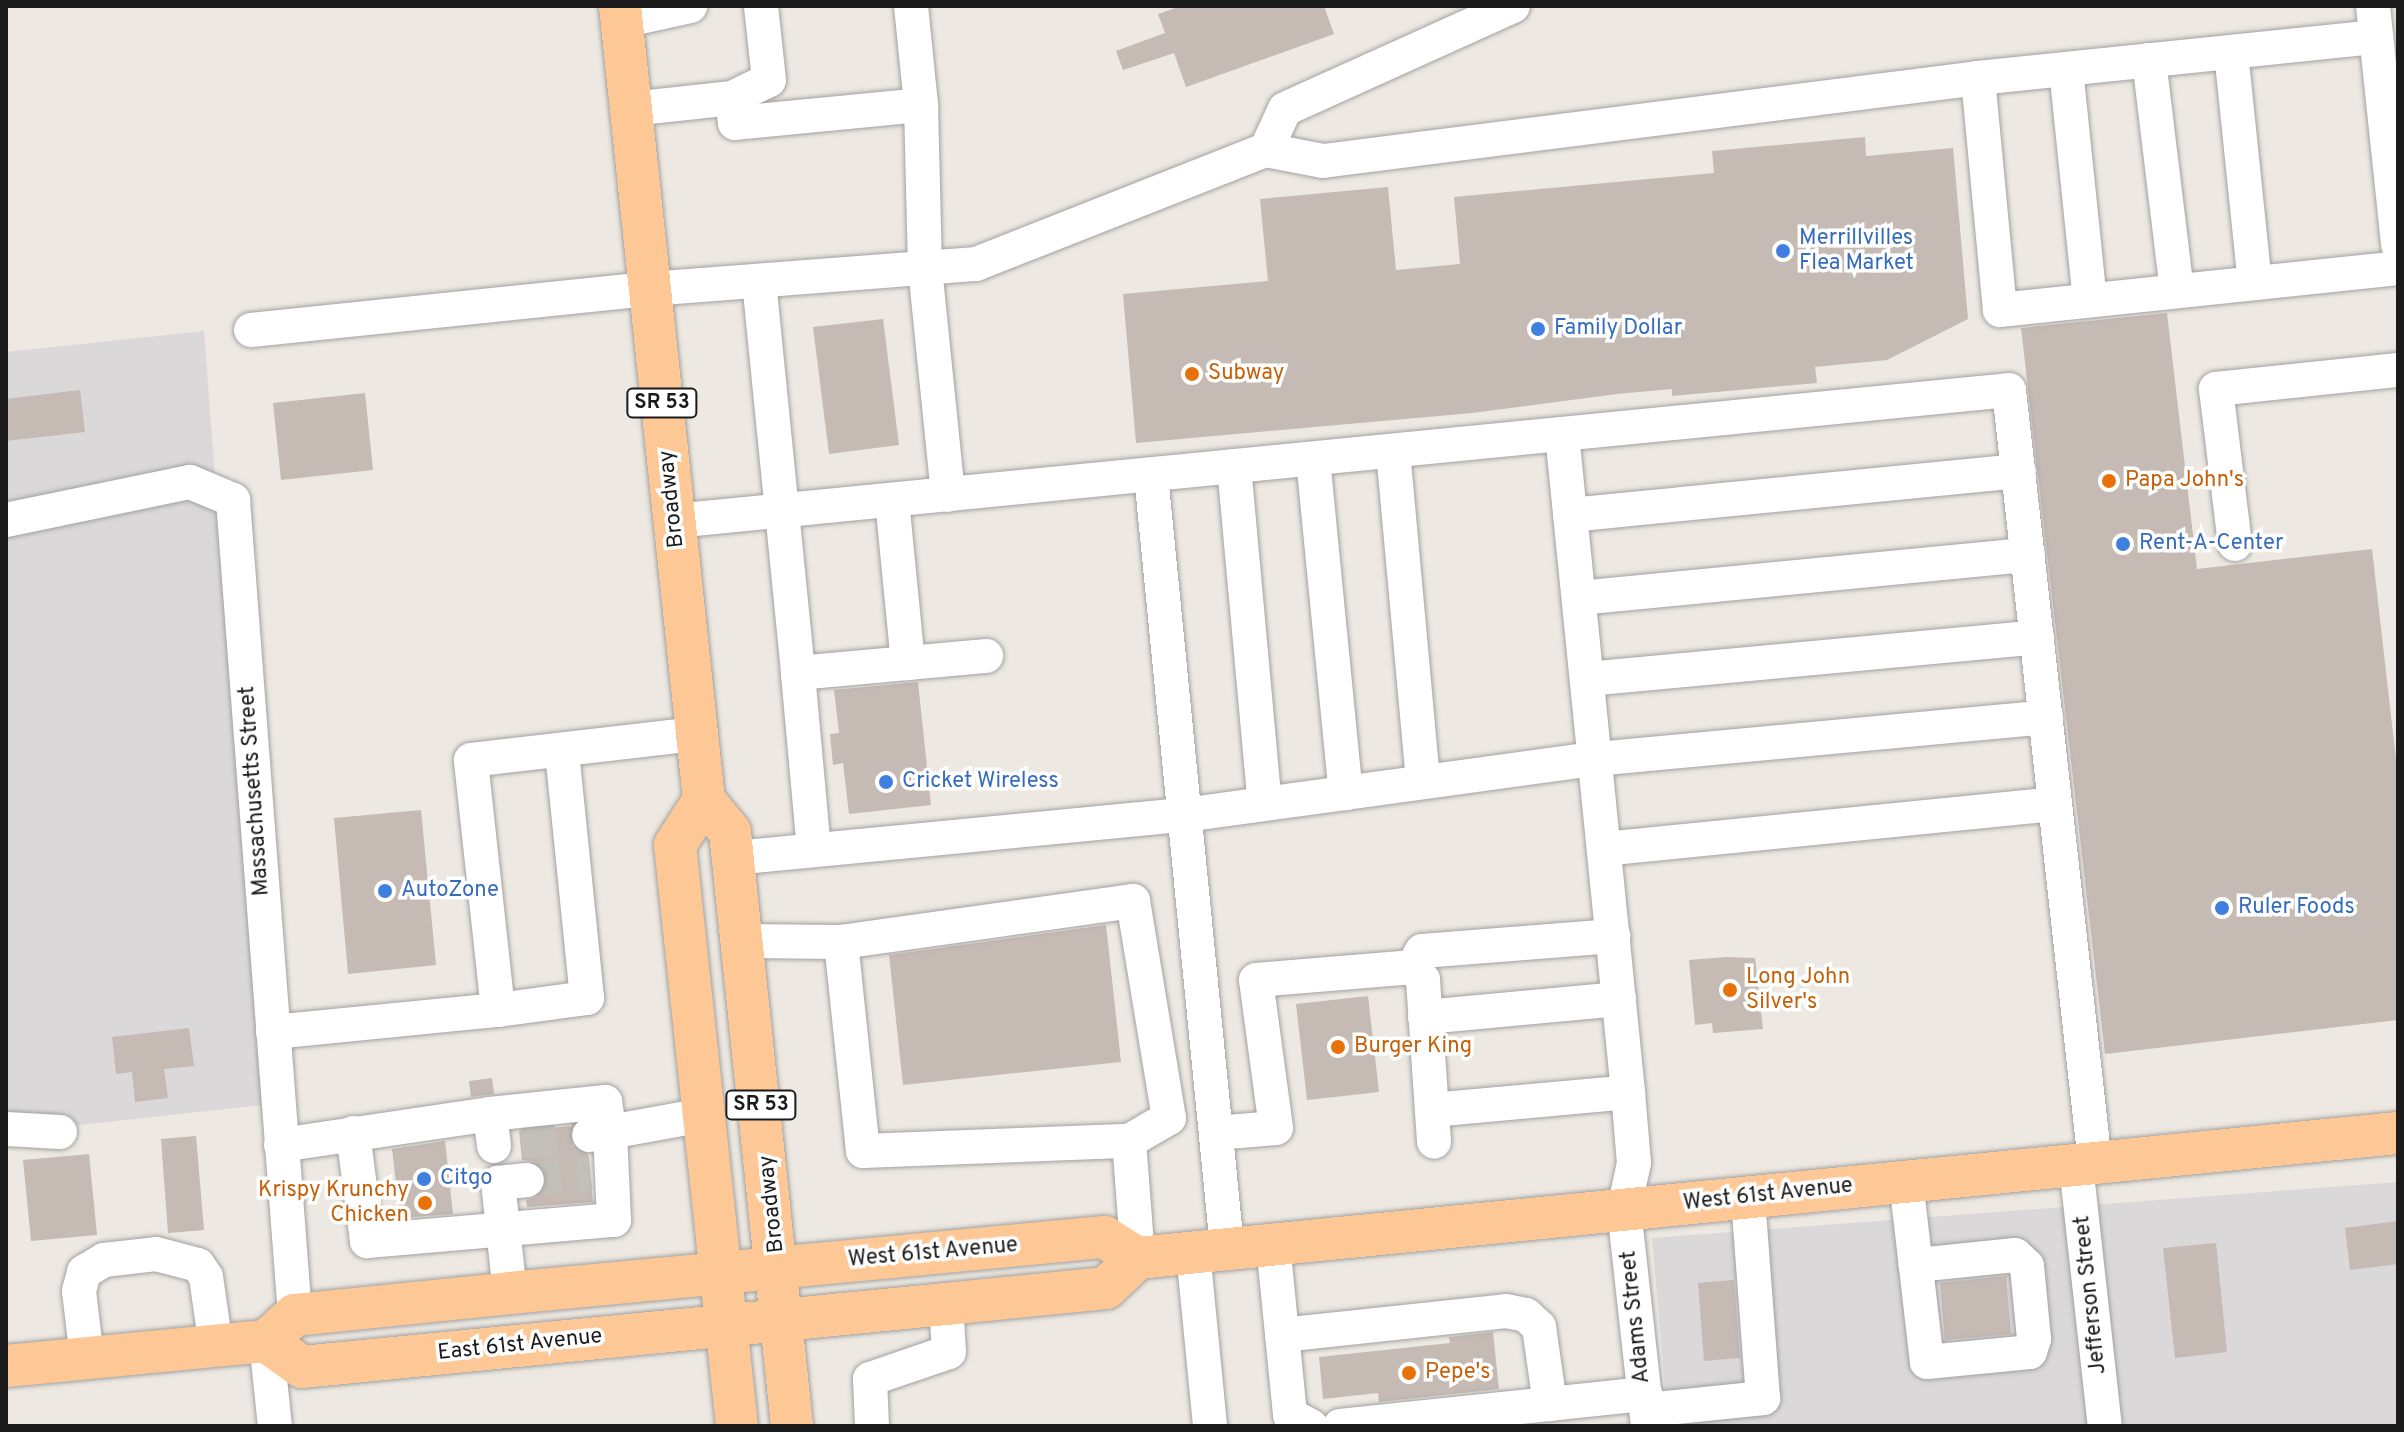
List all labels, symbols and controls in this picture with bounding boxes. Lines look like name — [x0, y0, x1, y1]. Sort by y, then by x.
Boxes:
place label: Merrillvilles Flea Market — [1799, 225, 1914, 276]
marker: Merrillvilles Flea Market — [1774, 242, 1792, 260]
place label: Family Dollar — [1554, 316, 1682, 342]
marker: Family Dollar — [1529, 320, 1547, 338]
place label: Subway — [1208, 361, 1284, 387]
marker: Subway — [1183, 365, 1201, 383]
road number: SR 53 — [626, 387, 698, 419]
street label: Broadway — [654, 449, 690, 549]
place label: Papa John's — [2125, 468, 2244, 494]
marker: Papa John's — [2100, 472, 2118, 490]
place label: Rent-A-Center — [2139, 531, 2284, 557]
marker: Rent-A-Center — [2114, 535, 2132, 553]
street label: Massachusetts Street — [234, 685, 276, 897]
place label: Cricket Wireless — [902, 769, 1059, 795]
marker: Cricket Wireless — [877, 773, 895, 791]
place label: AutoZone — [401, 878, 499, 904]
marker: AutoZone — [376, 882, 394, 900]
place label: Ruler Foods — [2238, 895, 2355, 921]
marker: Ruler Foods — [2213, 899, 2231, 917]
place label: Long John Silver's — [1746, 964, 1850, 1016]
marker: Long John Silver's — [1721, 981, 1739, 999]
place label: Burger King — [1354, 1034, 1472, 1060]
marker: Burger King — [1329, 1038, 1347, 1056]
road number: SR 53 — [725, 1089, 797, 1121]
street label: Broadway — [754, 1154, 790, 1254]
place label: Citgo — [440, 1166, 492, 1192]
marker: Citgo — [415, 1170, 433, 1188]
street label: West 61st Avenue — [1681, 1173, 1855, 1217]
place label: Krispy Krunchy Chicken — [258, 1177, 409, 1228]
marker: Krispy Krunchy Chicken — [416, 1194, 434, 1212]
street label: Jefferson Street — [2070, 1214, 2112, 1376]
street label: West 61st Avenue — [847, 1232, 1019, 1274]
street label: Adams Street — [1616, 1249, 1656, 1385]
street label: East 61st Avenue — [436, 1323, 604, 1367]
place label: Pepe's — [1425, 1360, 1491, 1386]
marker: Pepe's — [1400, 1364, 1418, 1382]

